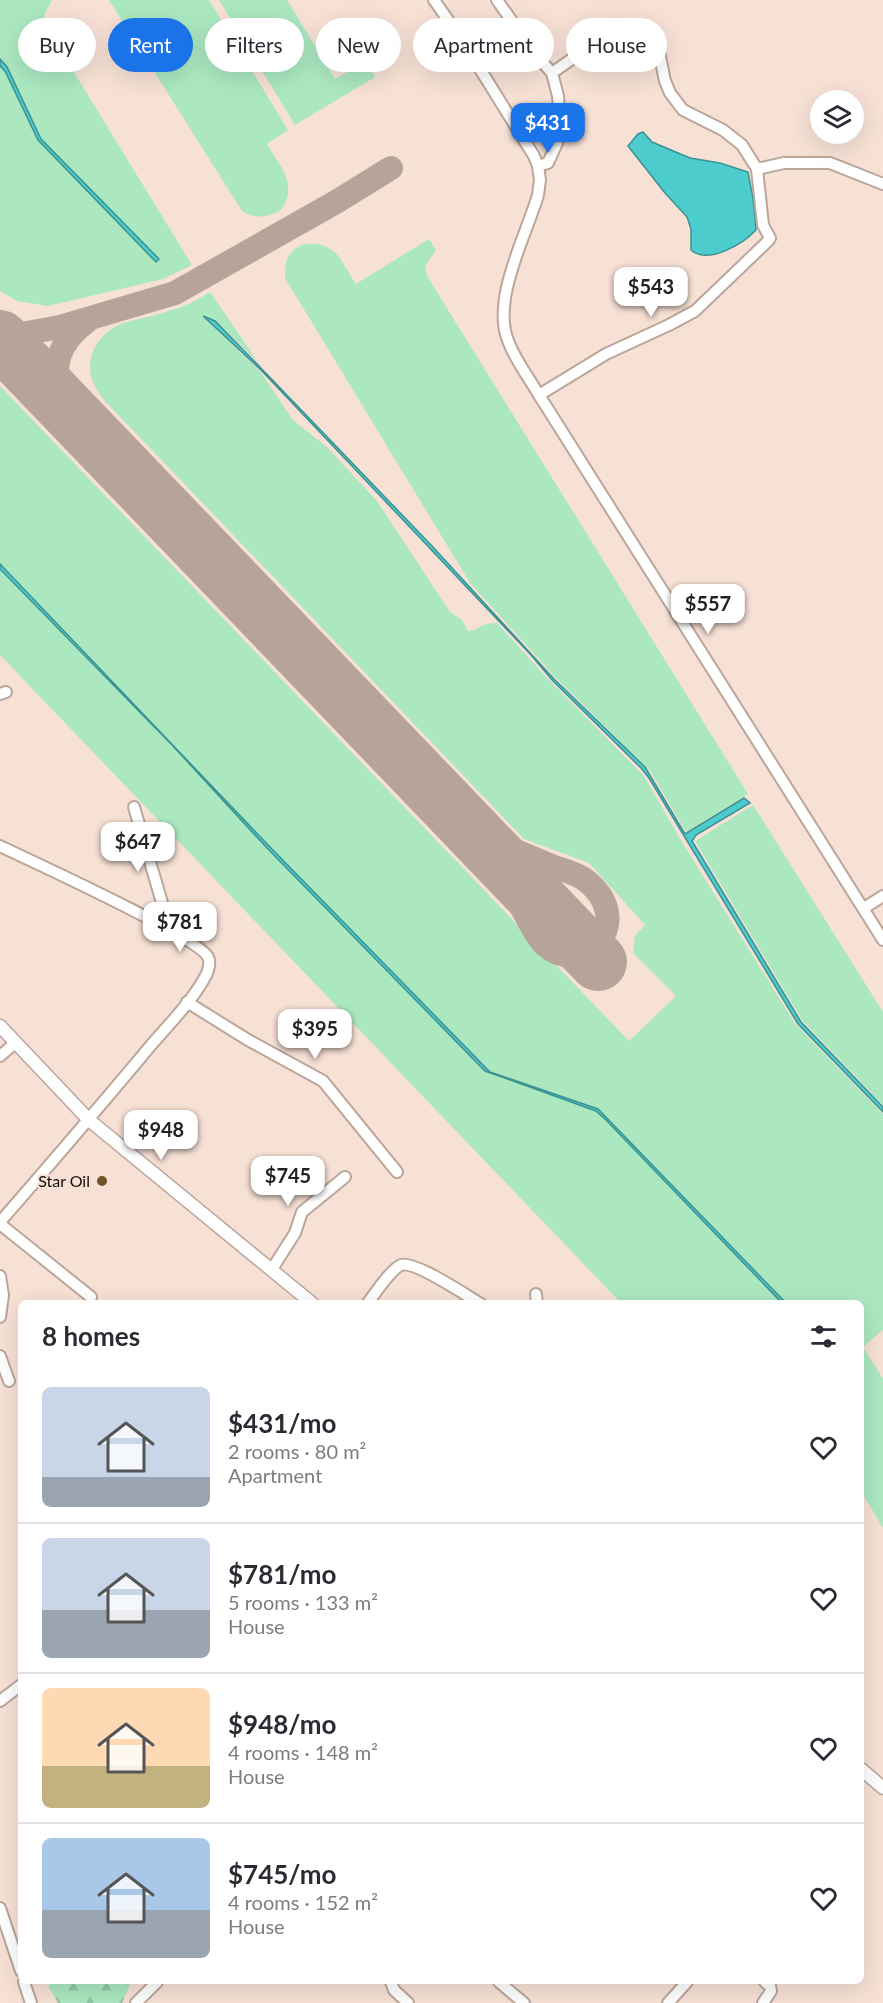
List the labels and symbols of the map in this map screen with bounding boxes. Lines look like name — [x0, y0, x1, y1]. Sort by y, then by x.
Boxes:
pin: $431 — [512, 103, 584, 154]
pin: $543 — [615, 267, 687, 318]
pin: $557 — [672, 584, 744, 635]
pin: $647 — [102, 822, 174, 873]
pin: $781 — [144, 902, 216, 953]
pin: $395 — [279, 1009, 351, 1060]
pin: $948 — [125, 1110, 197, 1161]
pin: $745 — [252, 1156, 324, 1207]
place label: Star Oil — [38, 1171, 90, 1190]
marker: Star Oil — [95, 1174, 109, 1188]

